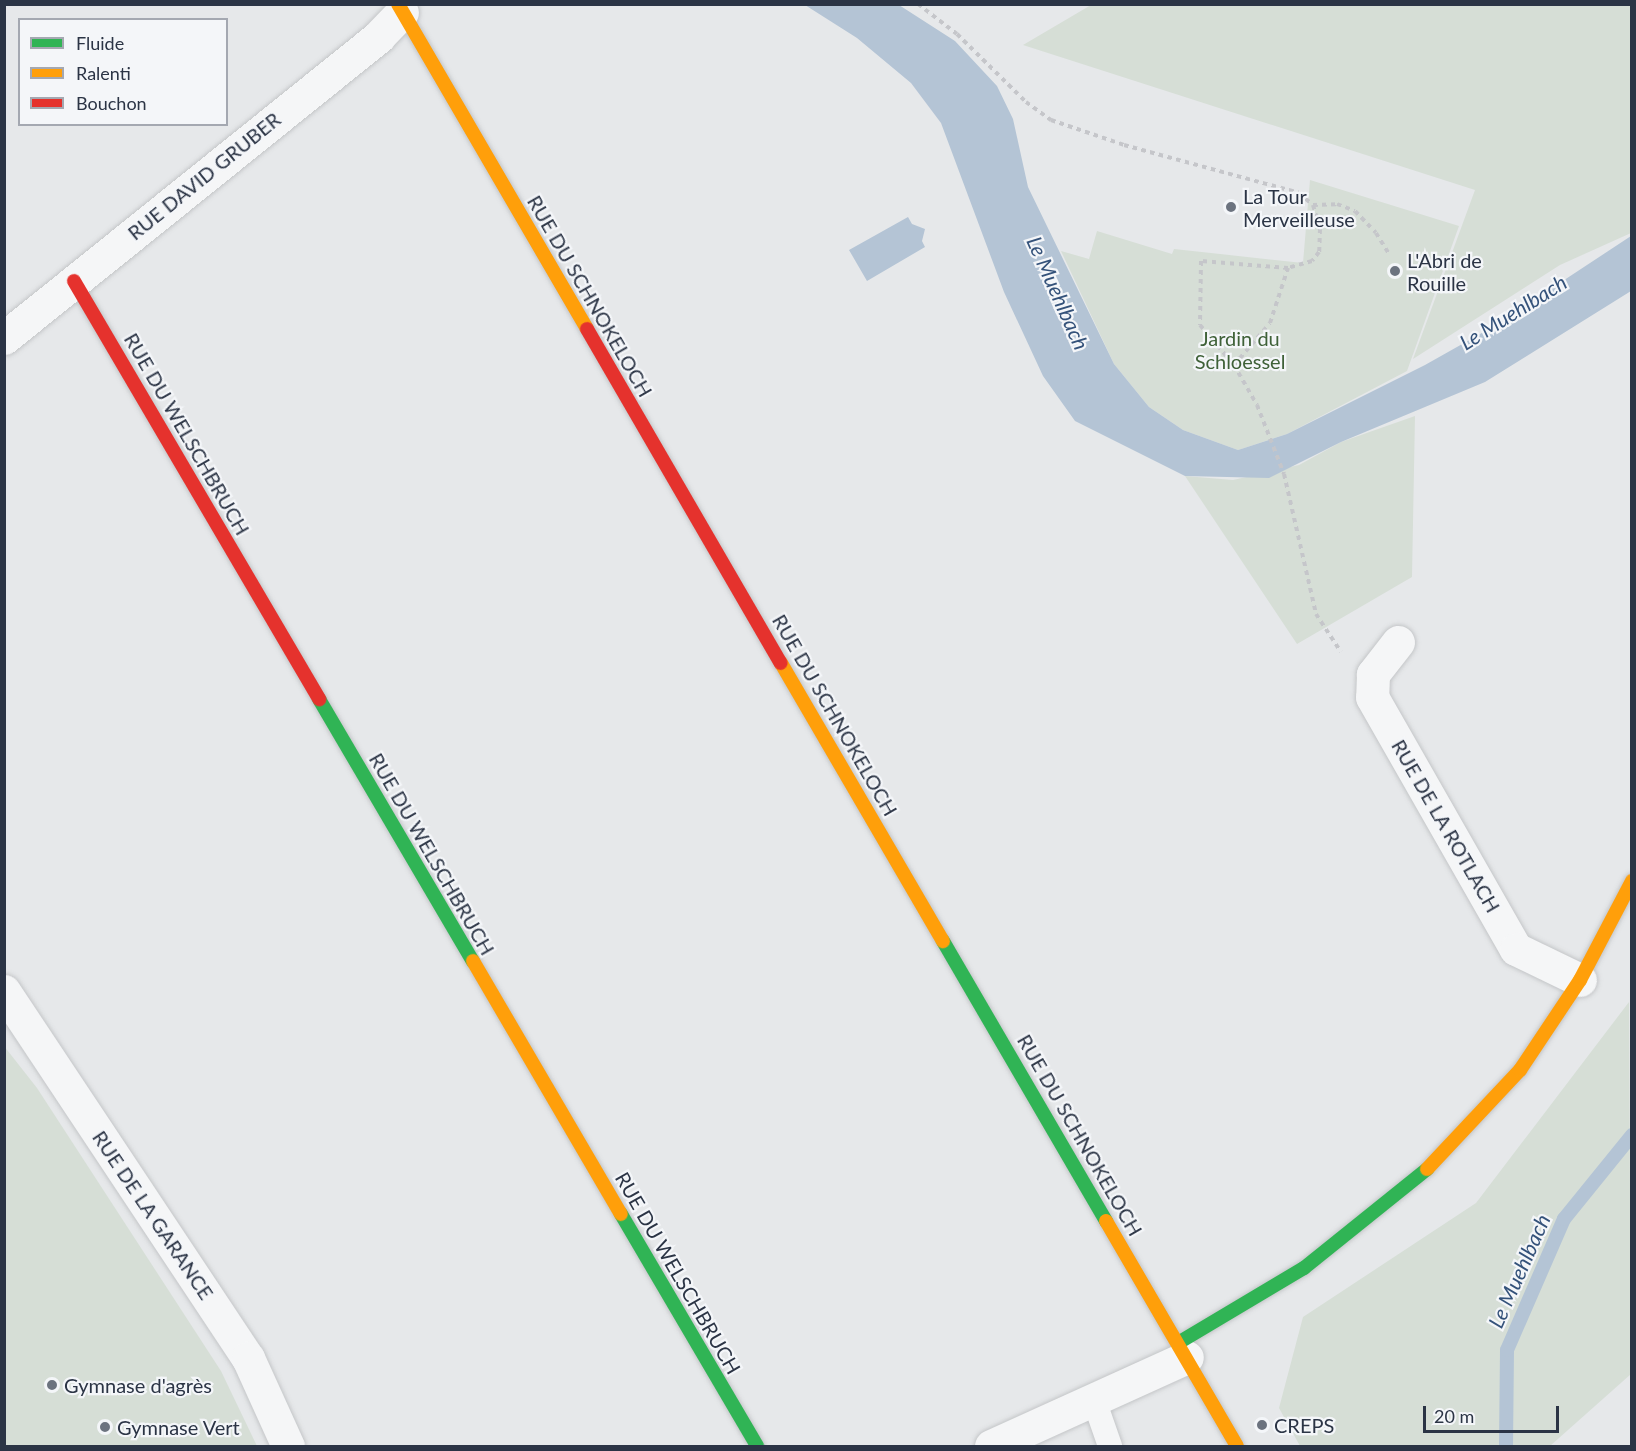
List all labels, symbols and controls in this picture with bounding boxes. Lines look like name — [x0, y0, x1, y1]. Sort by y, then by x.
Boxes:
legend — [18, 18, 228, 126]
text: Fluide — [76, 32, 124, 54]
text: Ralenti — [76, 62, 131, 84]
text: Bouchon — [76, 92, 147, 114]
street label: RUE DAVID GRUBER — [123, 107, 285, 245]
place label: La Tour Merveilleuse — [1243, 184, 1355, 231]
street label: RUE DU SCHNOKELOCH — [522, 191, 658, 401]
marker: La Tour Merveilleuse — [1224, 200, 1238, 214]
water label: Le Muehlbach — [1022, 232, 1094, 354]
place label: L'Abri de Rouille — [1407, 248, 1482, 295]
marker: L'Abri de Rouille — [1388, 264, 1402, 278]
water label: Le Muehlbach — [1455, 269, 1571, 355]
park label: Jardin du Schloessel — [1195, 327, 1285, 374]
street label: RUE DU WELSCHBRUCH — [119, 329, 255, 539]
street label: RUE DU SCHNOKELOCH — [767, 610, 903, 820]
street label: RUE DE LA ROTLACH — [1387, 735, 1505, 917]
street label: RUE DU WELSCHBRUCH — [364, 749, 500, 959]
street label: RUE DU SCHNOKELOCH — [1012, 1030, 1148, 1240]
street label: RUE DE LA GARANCE — [87, 1126, 219, 1304]
street label: RUE DU WELSCHBRUCH — [610, 1168, 746, 1378]
water label: Le Muehlbach — [1483, 1210, 1555, 1332]
place label: Gymnase d'agrès — [64, 1373, 212, 1397]
marker: Gymnase d'agrès — [45, 1378, 59, 1392]
scale bar — [1426, 1394, 1562, 1432]
text: 20 m — [1434, 1405, 1474, 1427]
place label: CREPS — [1274, 1413, 1334, 1437]
place label: Gymnase Vert — [117, 1415, 240, 1439]
marker: CREPS — [1255, 1418, 1269, 1432]
marker: Gymnase Vert — [98, 1420, 112, 1434]

